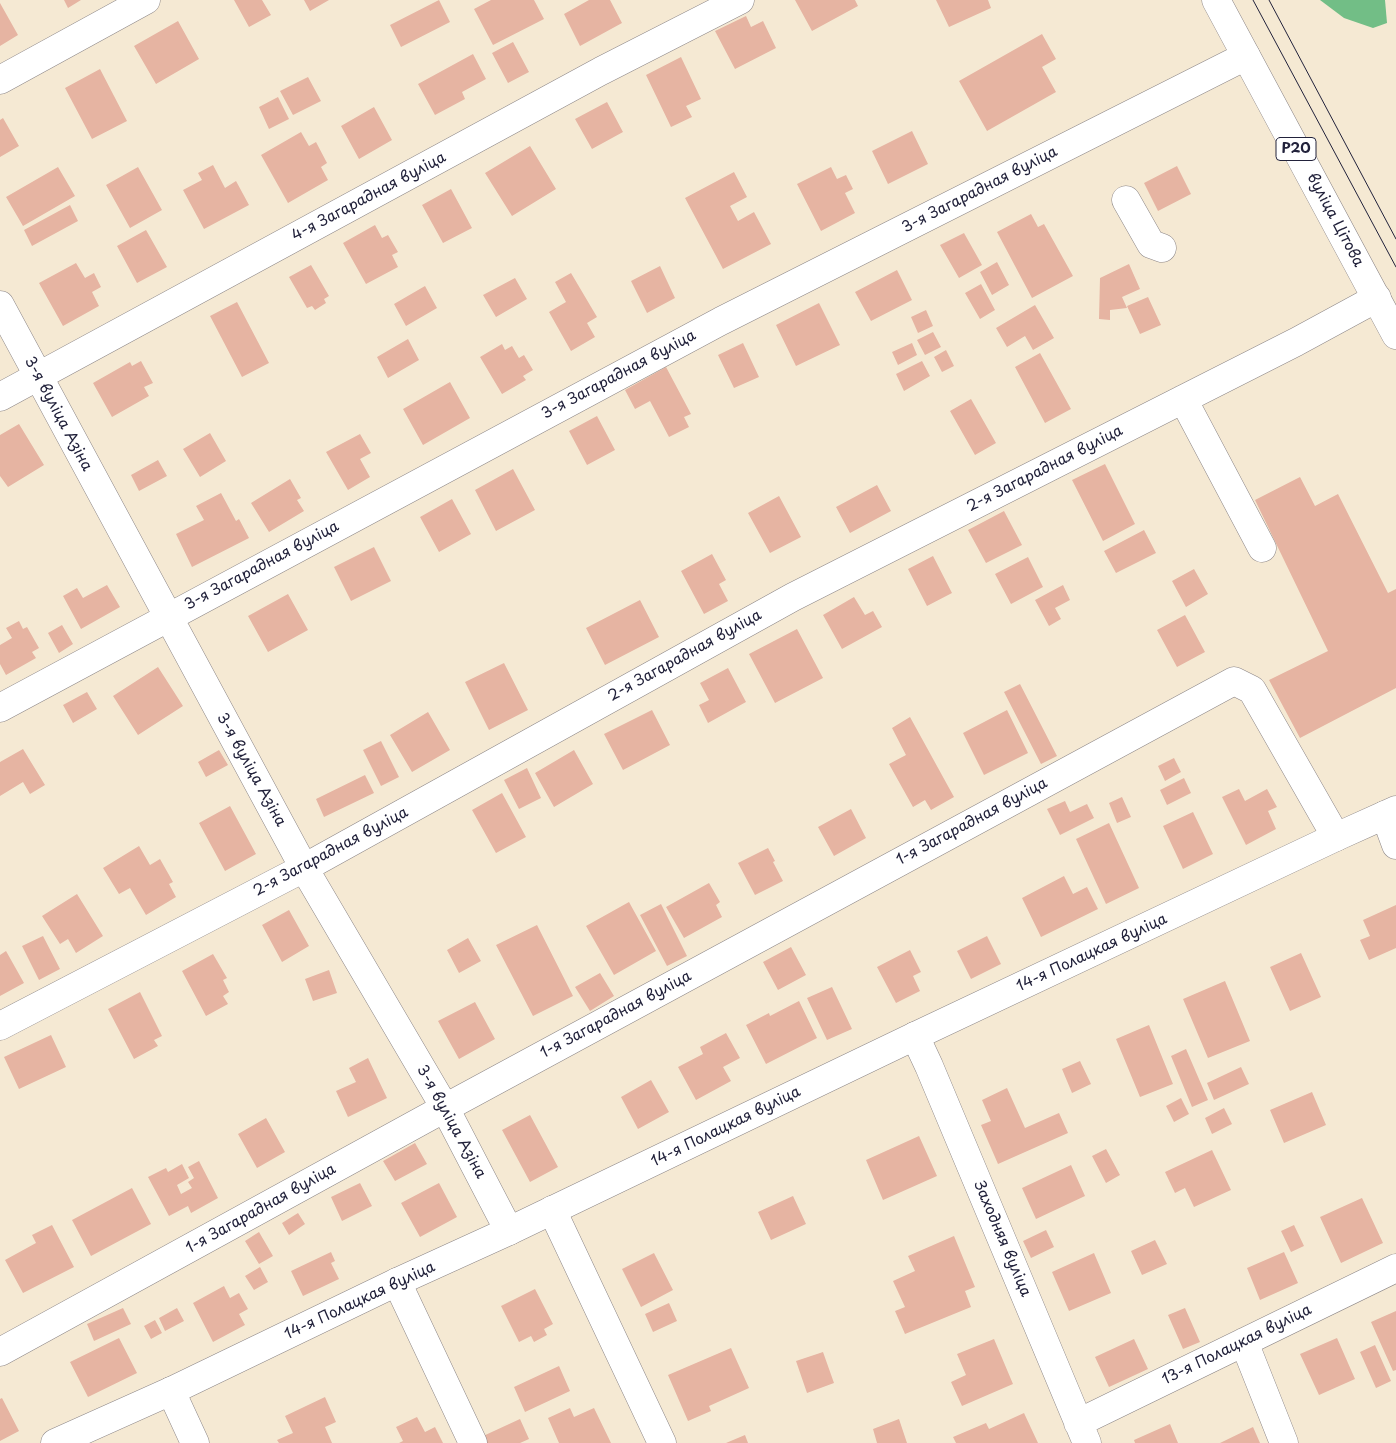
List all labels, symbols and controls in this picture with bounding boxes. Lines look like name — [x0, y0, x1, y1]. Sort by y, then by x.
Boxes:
road number: Р20 — [1276, 138, 1316, 160]
street label: 3-я Загарадная вуліца — [899, 143, 1061, 237]
street label: 4-я Загарадная вуліца — [289, 149, 449, 245]
street label: вуліца Цітова — [1303, 170, 1367, 270]
street label: 3-я Загарадная вуліца — [539, 327, 699, 423]
street label: 3-я вуліца Азіна — [20, 354, 96, 474]
street label: 2-я Загарадная вуліца — [964, 422, 1126, 516]
street label: 3-я Загарадная вуліца — [182, 518, 342, 614]
street label: 2-я Загарадная вуліца — [605, 606, 765, 706]
street label: 3-я вуліца Азіна — [212, 710, 290, 830]
street label: 1-я Загарадная вуліца — [893, 774, 1051, 870]
street label: 2-я Загарадная вуліца — [251, 804, 411, 900]
street label: 14-я Полацкая вуліца — [1014, 910, 1170, 996]
street label: 1-я Загарадная вуліца — [537, 967, 695, 1063]
street label: 3-я вуліца Азіна — [412, 1062, 490, 1182]
street label: 14-я Полацкая вуліца — [648, 1083, 804, 1171]
street label: 1-я Загарадная вуліца — [183, 1160, 339, 1258]
street label: Заходняя вуліца — [969, 1178, 1035, 1300]
street label: 14-я Полацкая вуліца — [282, 1258, 438, 1344]
street label: 13-я Полацкая вуліца — [1159, 1301, 1315, 1389]

